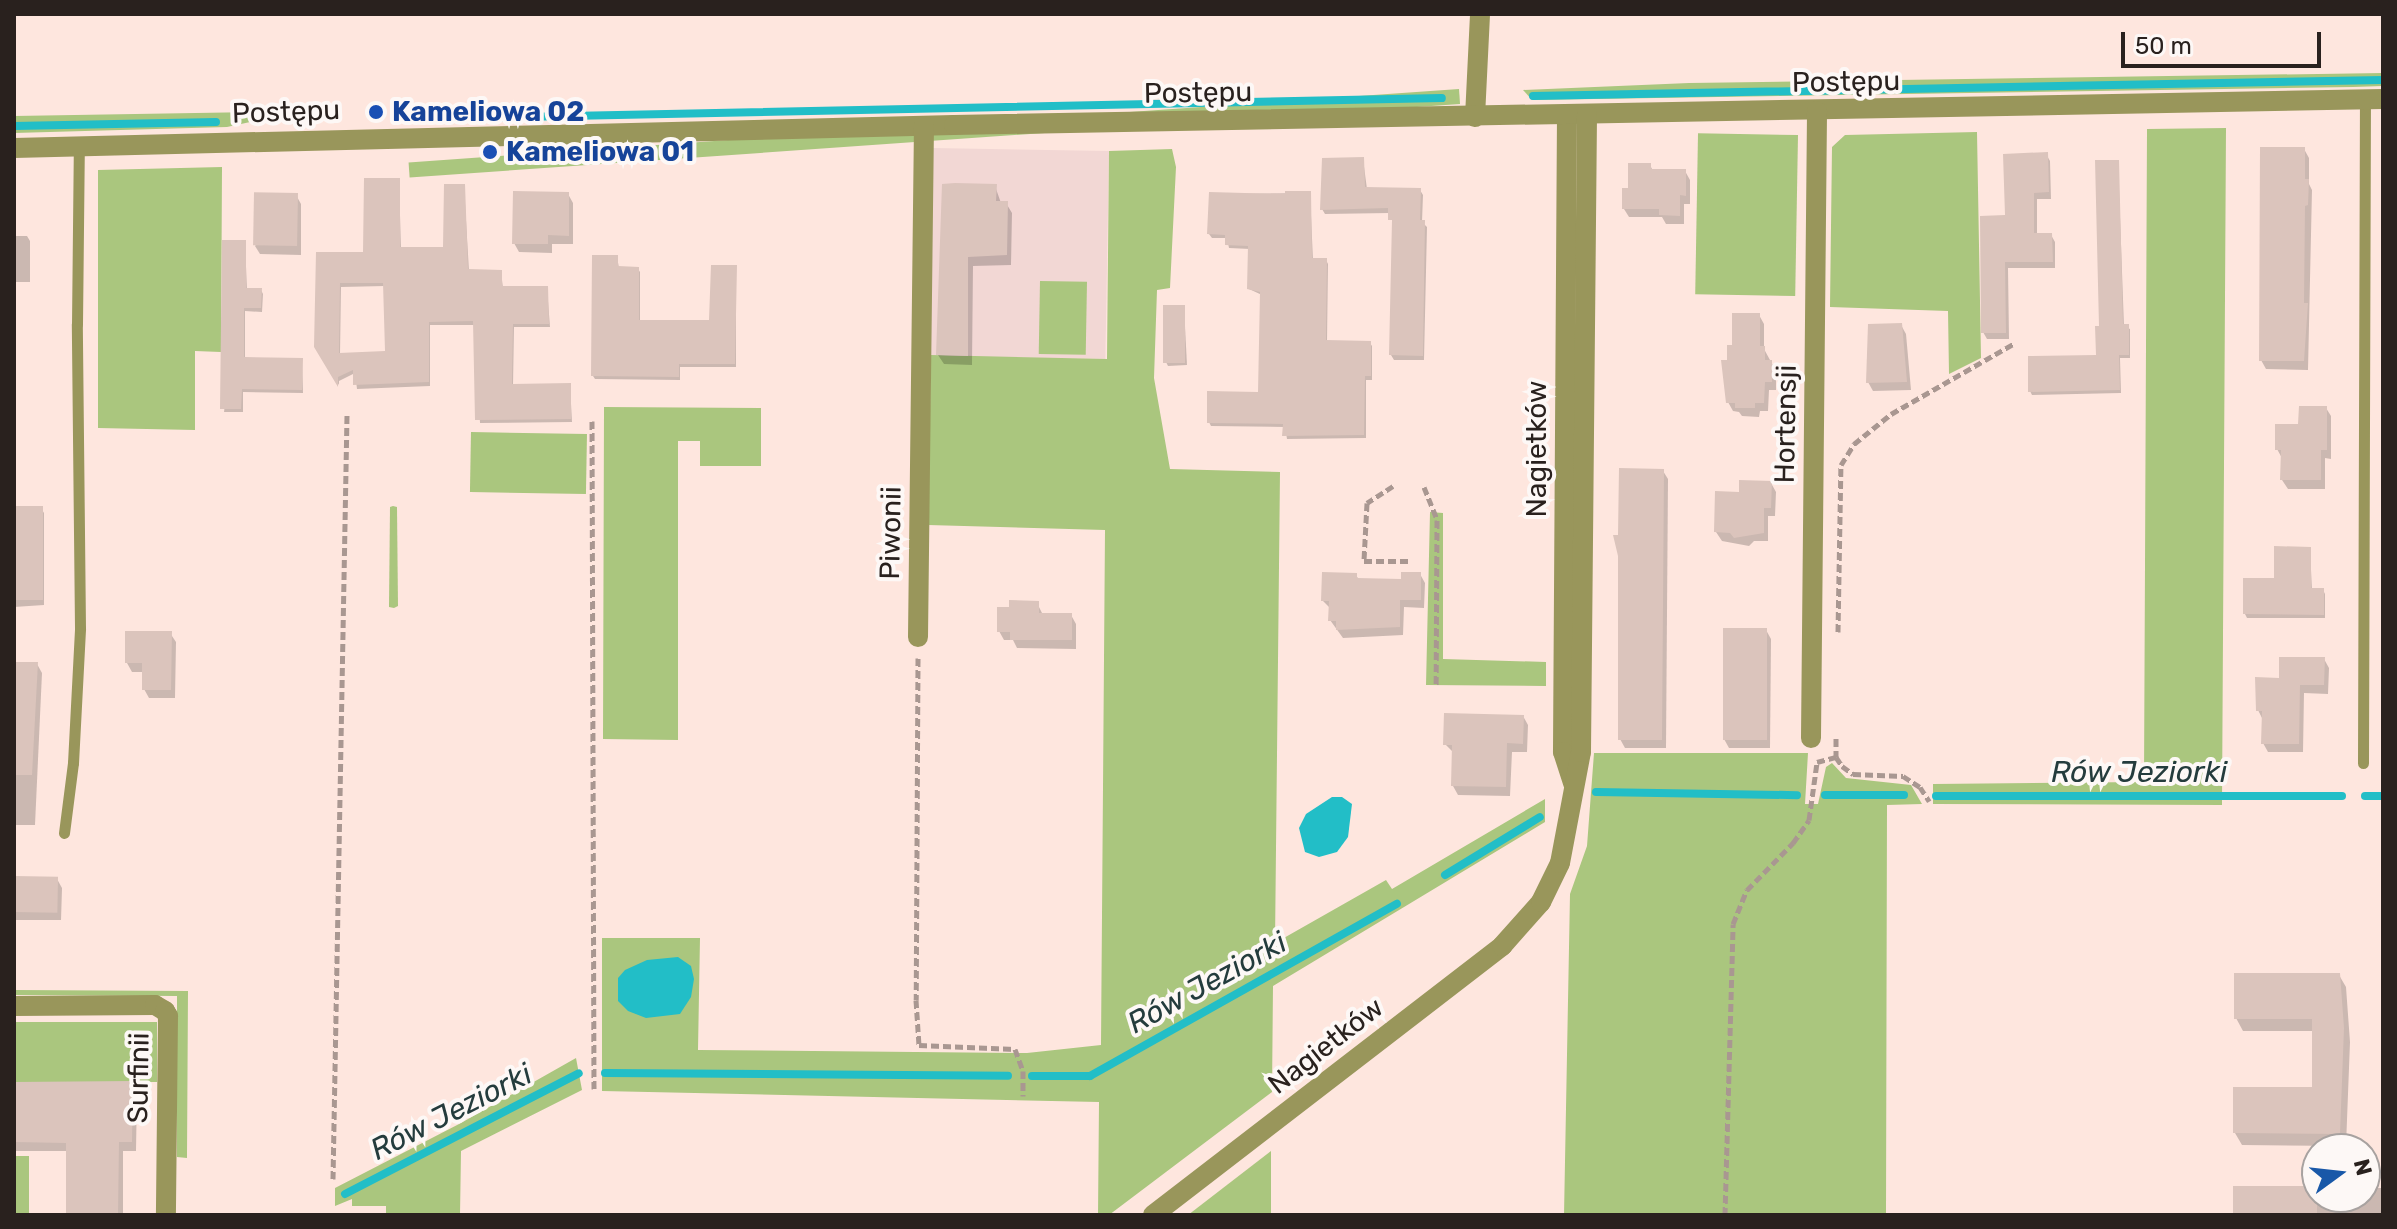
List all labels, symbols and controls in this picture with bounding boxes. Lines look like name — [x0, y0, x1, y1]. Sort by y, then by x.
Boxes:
scale bar — [2125, 16, 2325, 66]
text: 50 m — [2135, 32, 2192, 60]
street label: Postępu — [1792, 64, 1900, 100]
street label: Postępu — [1144, 75, 1252, 111]
street label: Postępu — [231, 93, 341, 131]
place label: Kameliowa 02 — [392, 95, 585, 129]
marker: Kameliowa 02 — [367, 103, 385, 121]
place label: Kameliowa 01 — [506, 135, 694, 169]
marker: Kameliowa 01 — [481, 143, 499, 161]
street label: Hortensji — [1768, 364, 1804, 484]
street label: Nagietków — [1520, 381, 1554, 517]
street label: Piwonii — [873, 486, 909, 580]
water label: Rów Jeziorki — [2050, 754, 2228, 790]
water label: Rów Jeziorki — [1121, 924, 1293, 1042]
street label: Nagietków — [1262, 991, 1390, 1101]
street label: Surfinii — [121, 1032, 157, 1124]
water label: Rów Jeziorki — [364, 1056, 538, 1168]
north arrow — [2301, 1133, 2381, 1213]
text: N — [2348, 1156, 2378, 1178]

